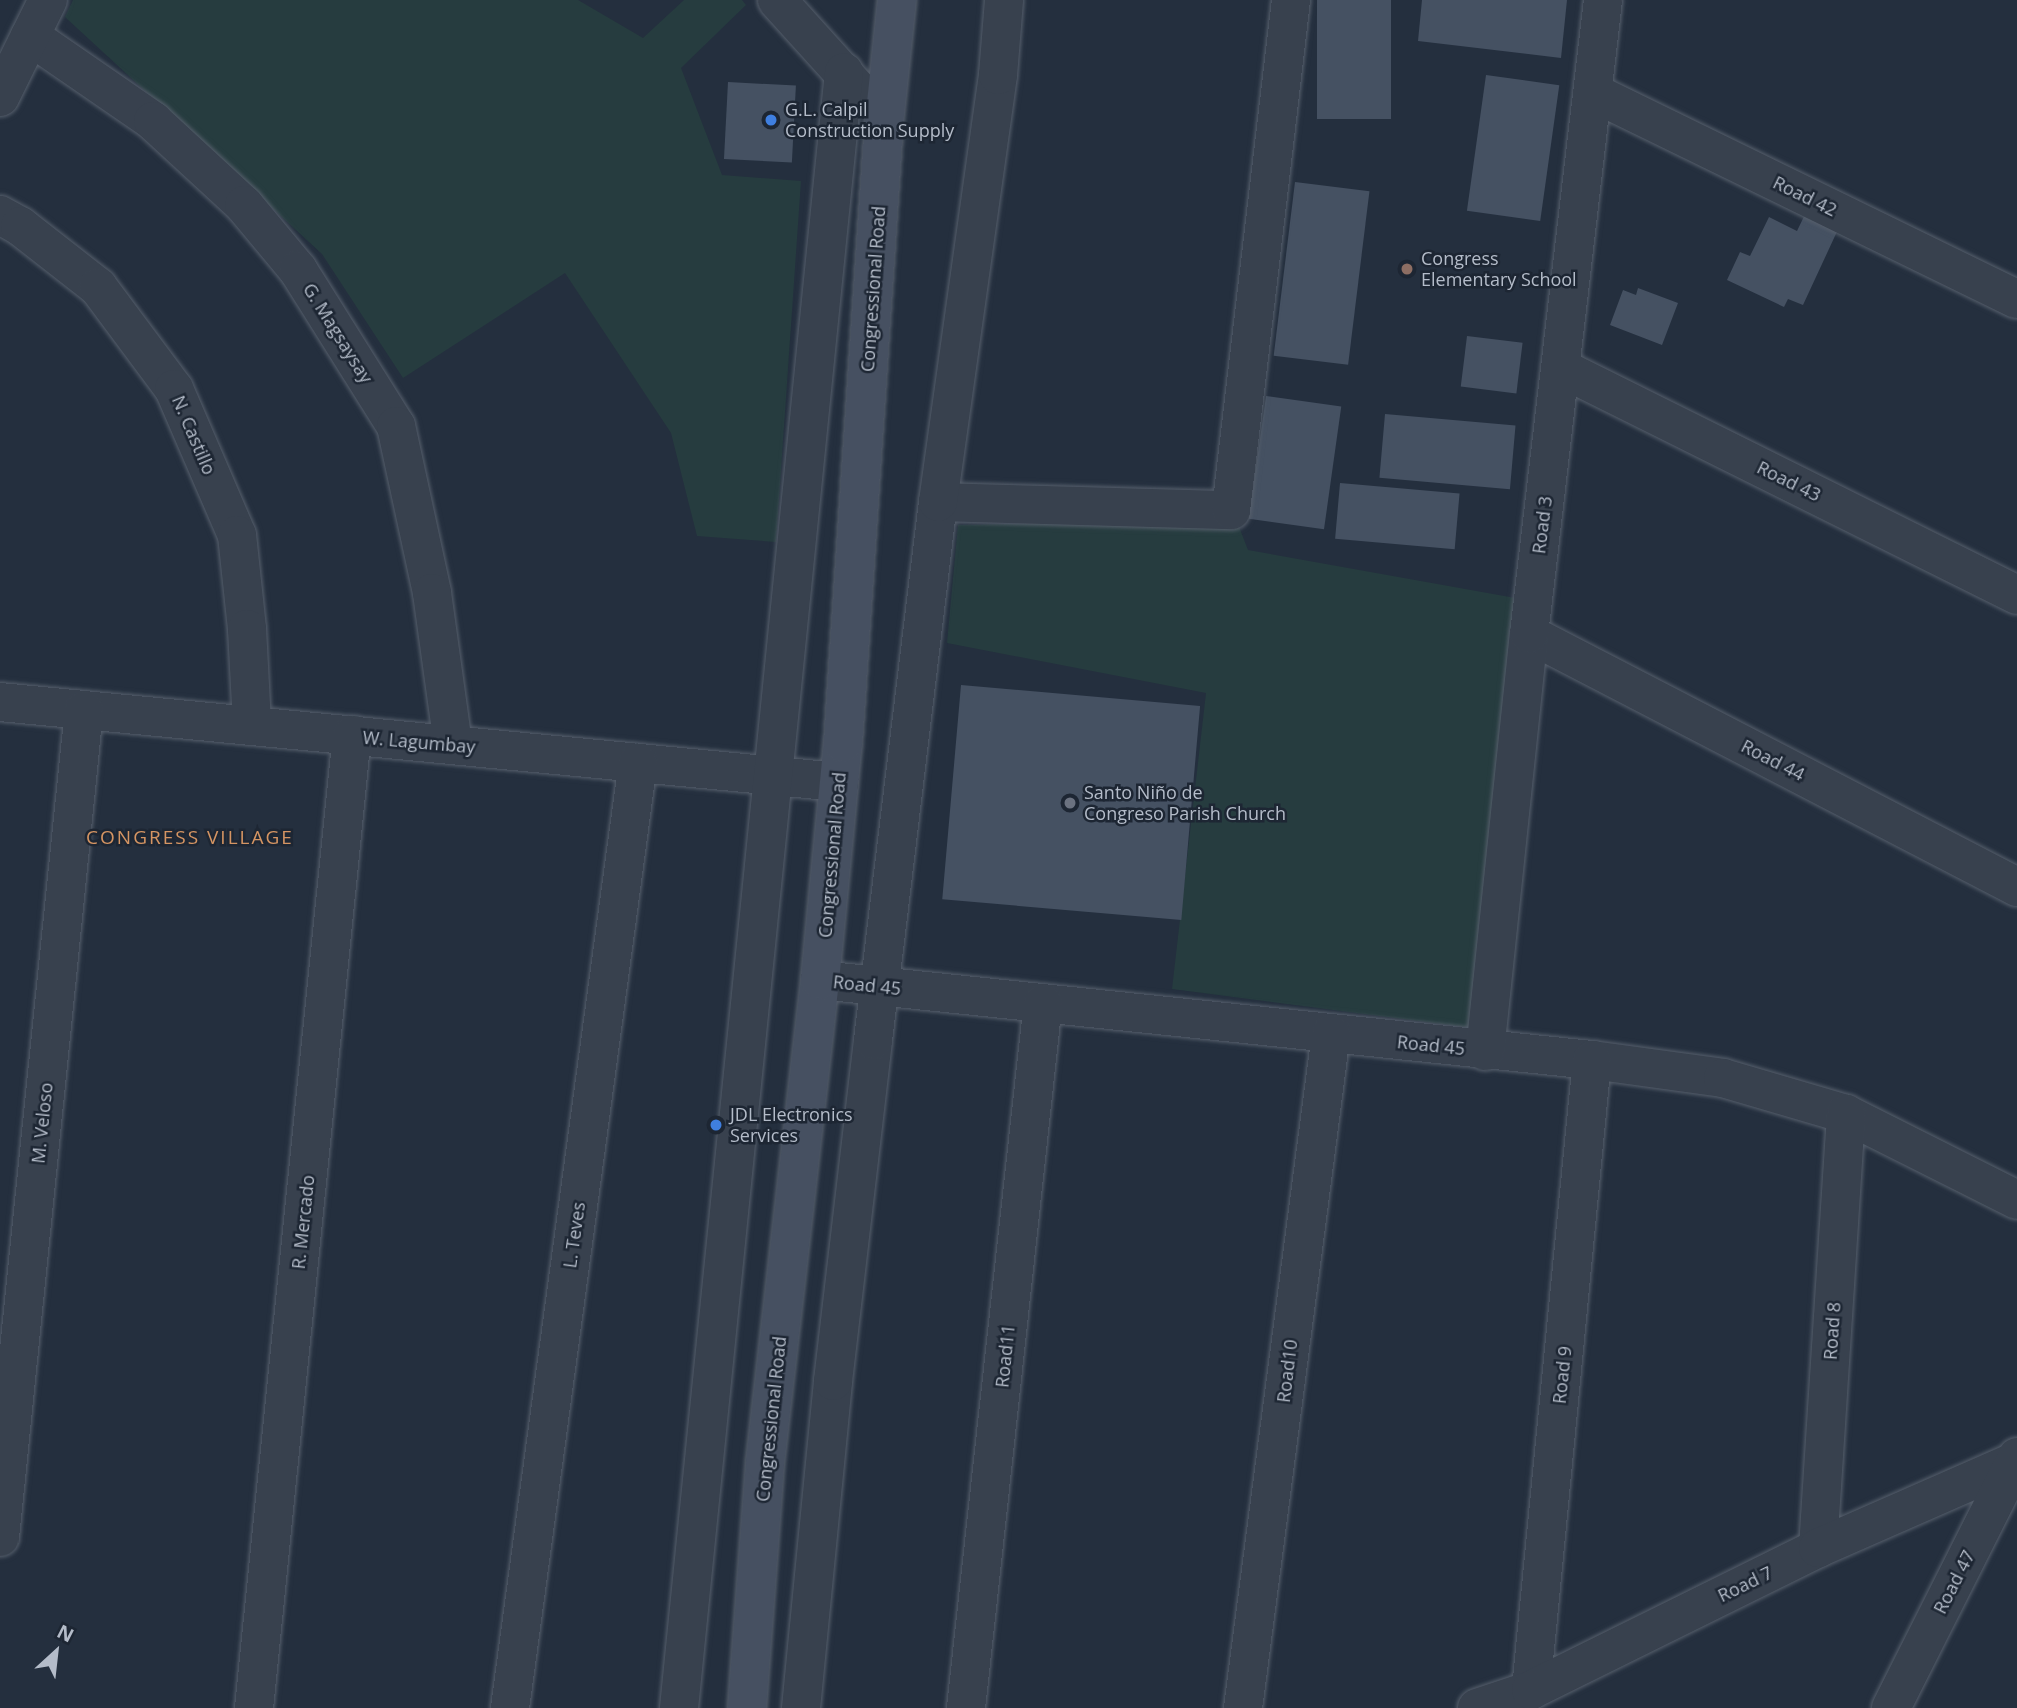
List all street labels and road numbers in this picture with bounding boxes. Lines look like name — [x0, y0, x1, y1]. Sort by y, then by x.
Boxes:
street label: Road 42 — [1770, 171, 1840, 221]
street label: Congressional Road — [856, 205, 890, 373]
street label: G. Magsaysay — [299, 279, 377, 387]
street label: N. Castillo — [168, 392, 220, 478]
street label: Road 43 — [1754, 456, 1824, 506]
street label: Road 3 — [1528, 495, 1556, 555]
street label: W. Lagumbay — [362, 726, 476, 758]
street label: Road 44 — [1738, 735, 1808, 785]
street label: Congressional Road — [814, 771, 850, 939]
street label: Road 45 — [832, 971, 902, 999]
street label: Road 45 — [1396, 1031, 1466, 1059]
street label: M. Veloso — [27, 1081, 57, 1165]
street label: R. Mercado — [287, 1174, 319, 1270]
street label: L. Teves — [559, 1201, 589, 1269]
street label: Road 8 — [1819, 1301, 1845, 1361]
street label: Road11 — [991, 1323, 1019, 1389]
street label: Congressional Road — [752, 1335, 790, 1503]
street label: Road10 — [1272, 1338, 1302, 1404]
street label: Road 9 — [1548, 1345, 1576, 1405]
street label: Road 47 — [1929, 1547, 1979, 1617]
street label: Road 7 — [1714, 1562, 1776, 1606]

